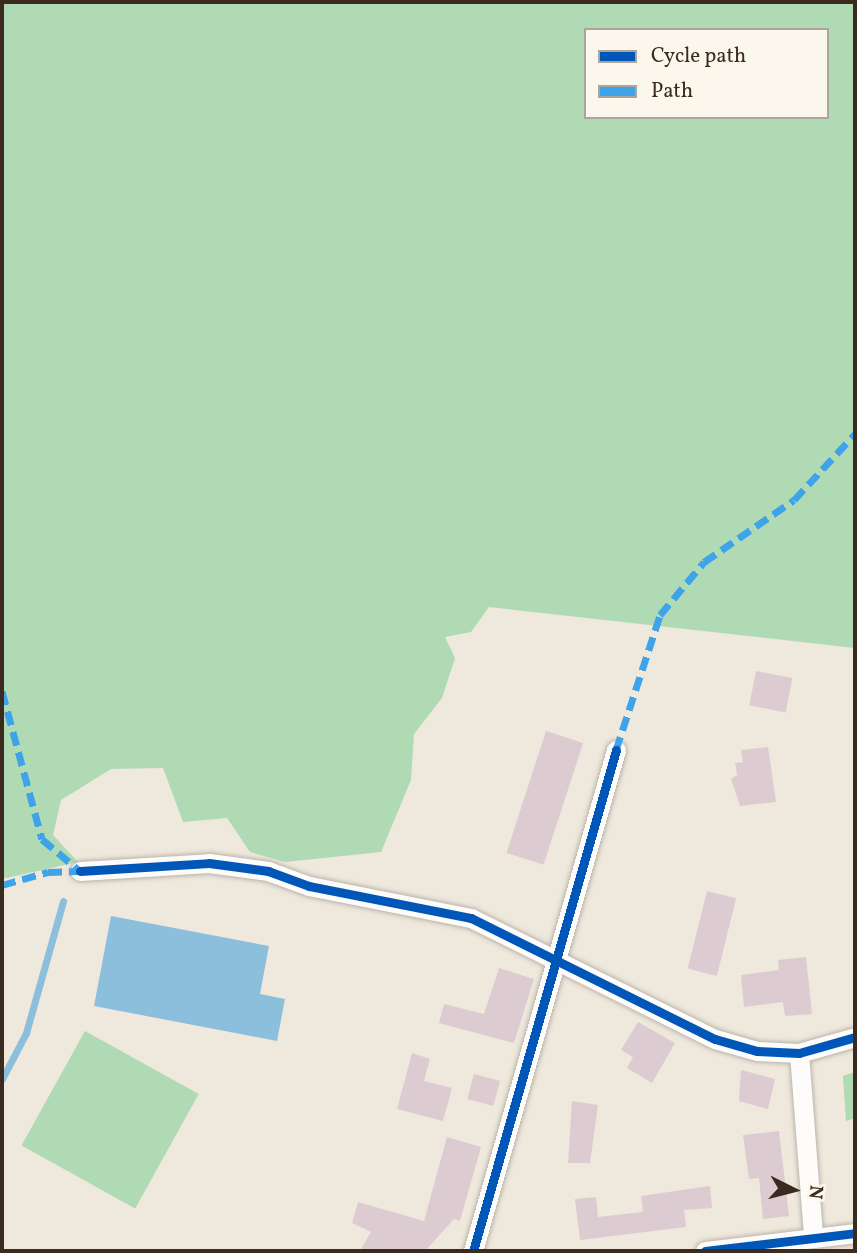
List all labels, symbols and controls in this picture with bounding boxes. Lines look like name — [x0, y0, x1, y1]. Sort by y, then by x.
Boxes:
legend — [584, 28, 829, 119]
text: Cycle path — [651, 42, 746, 71]
text: Path — [651, 77, 693, 106]
north arrow — [759, 1155, 829, 1225]
text: N — [801, 1184, 829, 1200]

